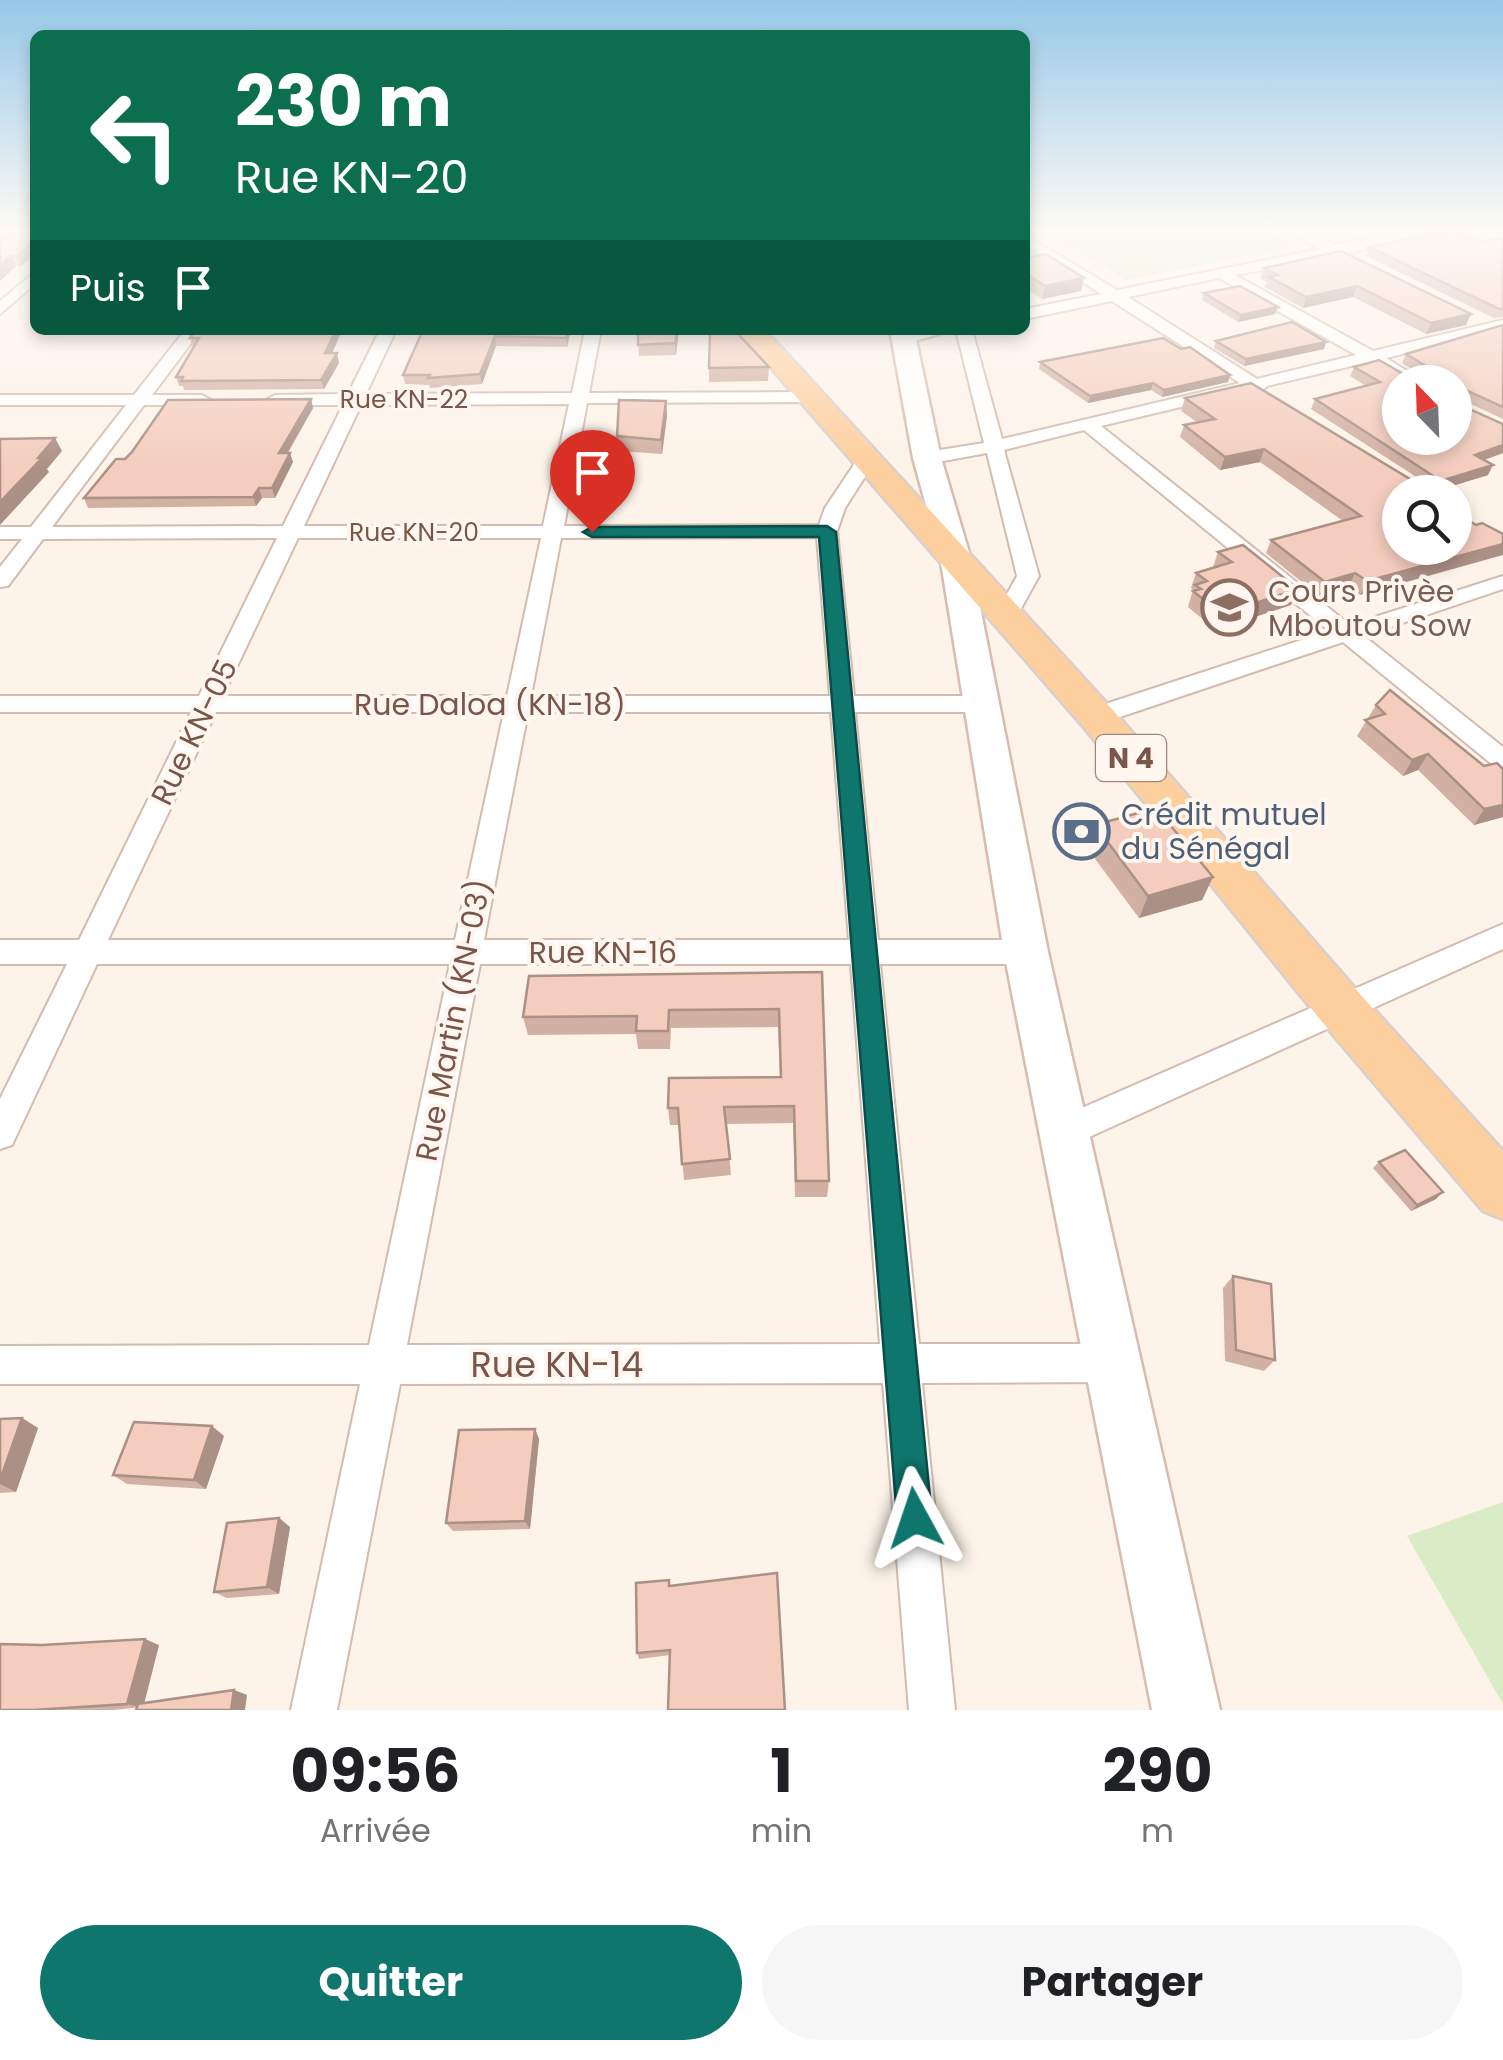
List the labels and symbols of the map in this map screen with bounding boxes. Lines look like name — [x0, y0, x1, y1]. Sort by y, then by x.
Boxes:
north arrow — [1382, 365, 1472, 455]
street label: Rue KN-22 — [340, 382, 468, 417]
pin — [550, 430, 635, 533]
street label: Rue KN-20 — [349, 515, 479, 550]
place label: Cours Privèe Mboutou Sow — [1268, 570, 1472, 647]
school or university icon: Cours Privèe Mboutou Sow — [1199, 578, 1259, 638]
street label: Rue KN-05 — [140, 652, 248, 812]
street label: Rue Daloa (KN-18) — [354, 683, 626, 726]
road number: N 4 — [1096, 735, 1166, 781]
place label: Crédit mutuel du Sénégal — [1121, 793, 1327, 870]
bank icon: Crédit mutuel du Sénégal — [1052, 801, 1112, 861]
street label: Rue Martin (KN-03) — [405, 875, 501, 1165]
street label: Rue KN-16 — [529, 931, 677, 974]
street label: Rue KN-14 — [471, 1340, 643, 1389]
position arrow — [863, 1466, 967, 1570]

